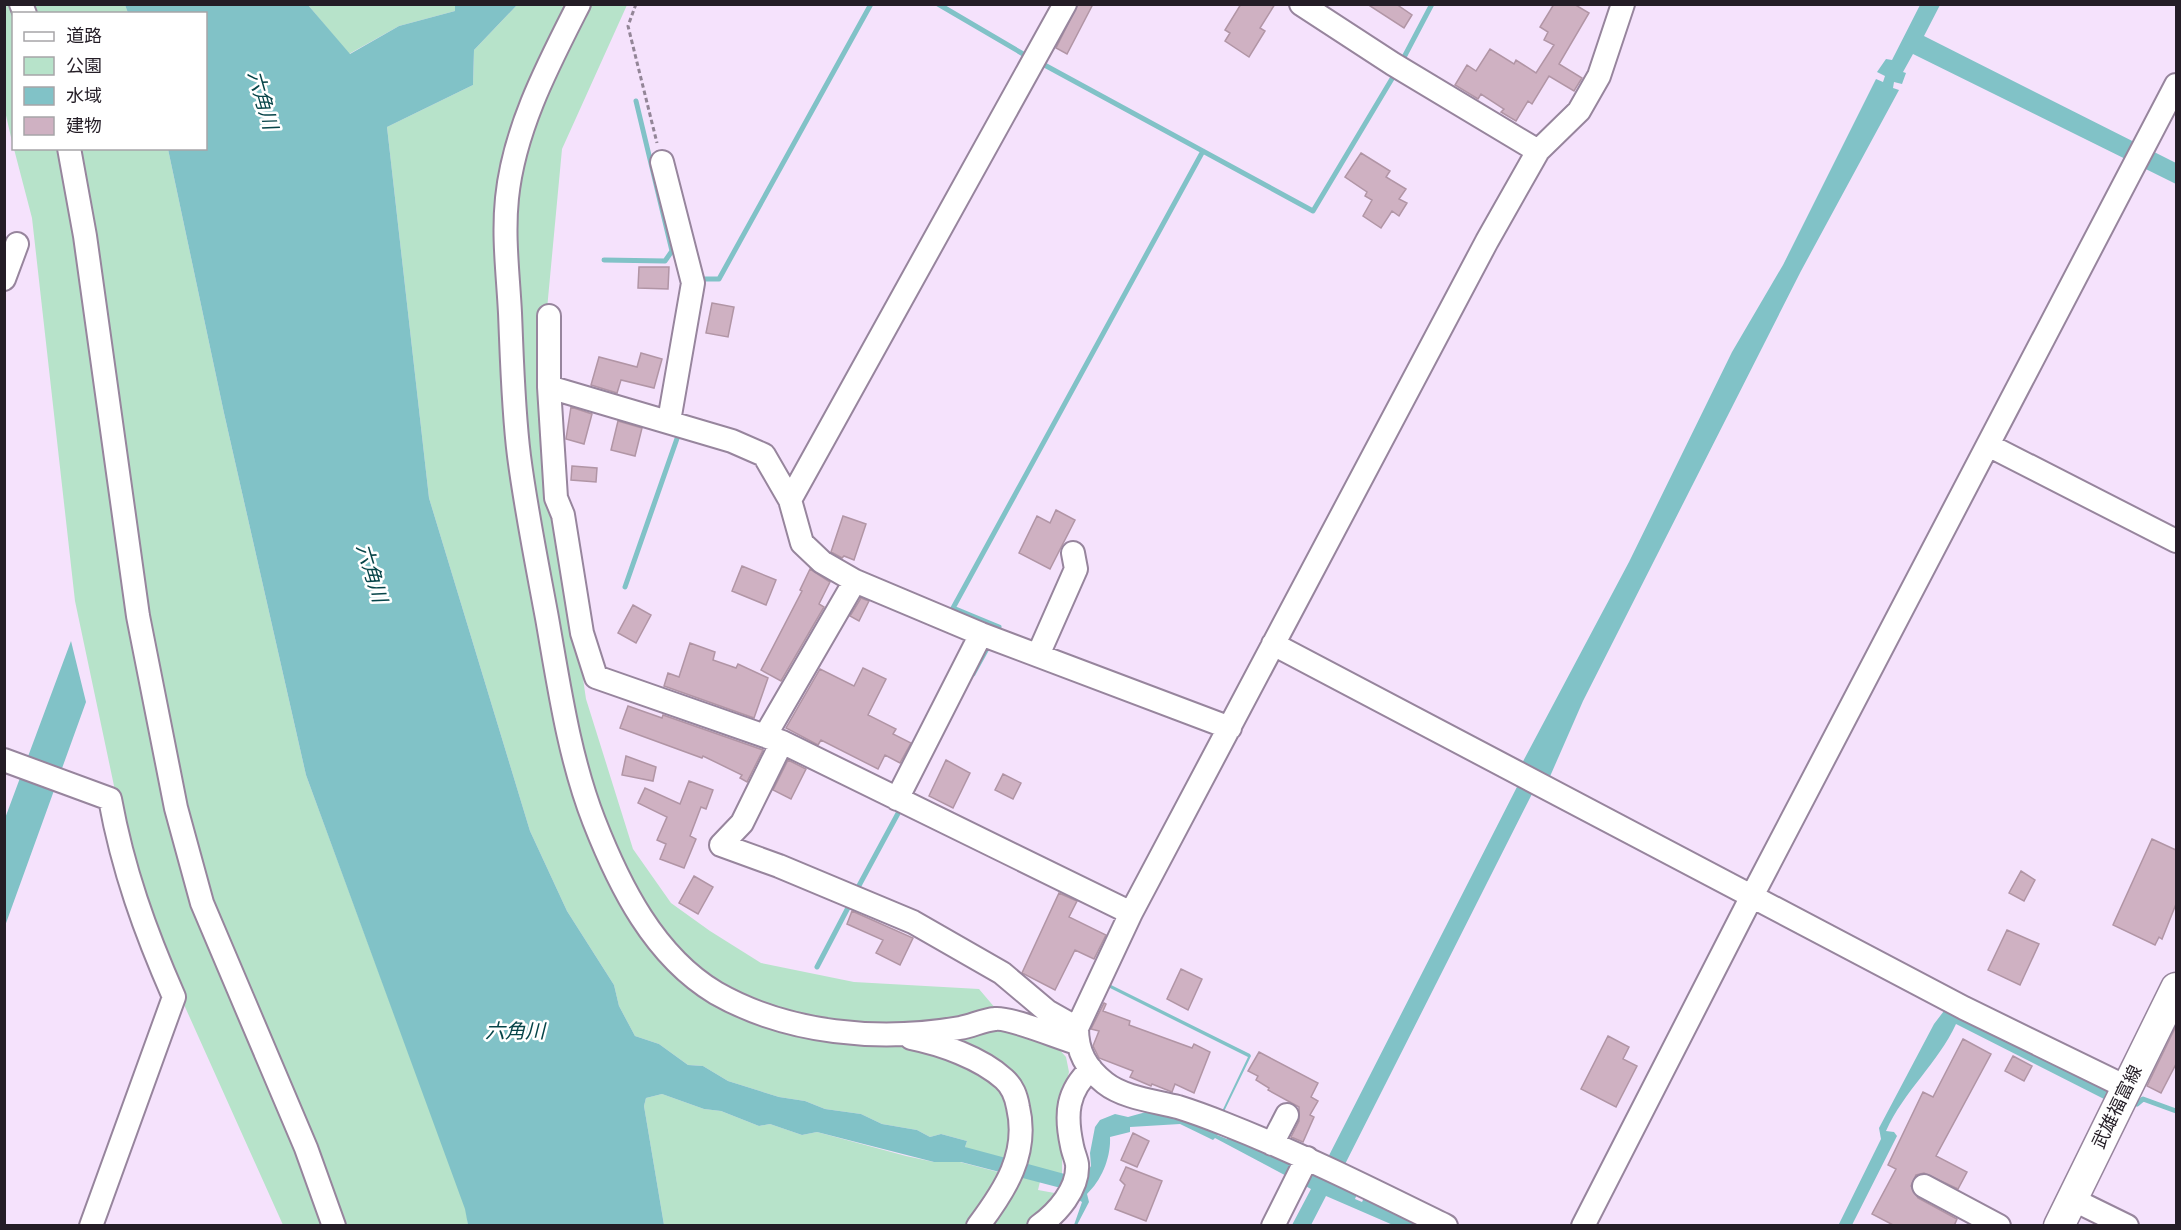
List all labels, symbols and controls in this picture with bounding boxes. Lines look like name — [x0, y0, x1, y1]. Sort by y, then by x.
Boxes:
legend — [12, 12, 207, 150]
text: 道路 — [66, 24, 102, 49]
text: 公園 — [66, 54, 102, 79]
water label: 六角川 — [240, 68, 284, 135]
text: 水域 — [66, 84, 102, 109]
text: 建物 — [66, 114, 102, 139]
water label: 六角川 — [349, 541, 394, 608]
water label: 六角川 — [485, 1018, 547, 1046]
street label: 武雄福富線 — [2086, 1061, 2148, 1153]

